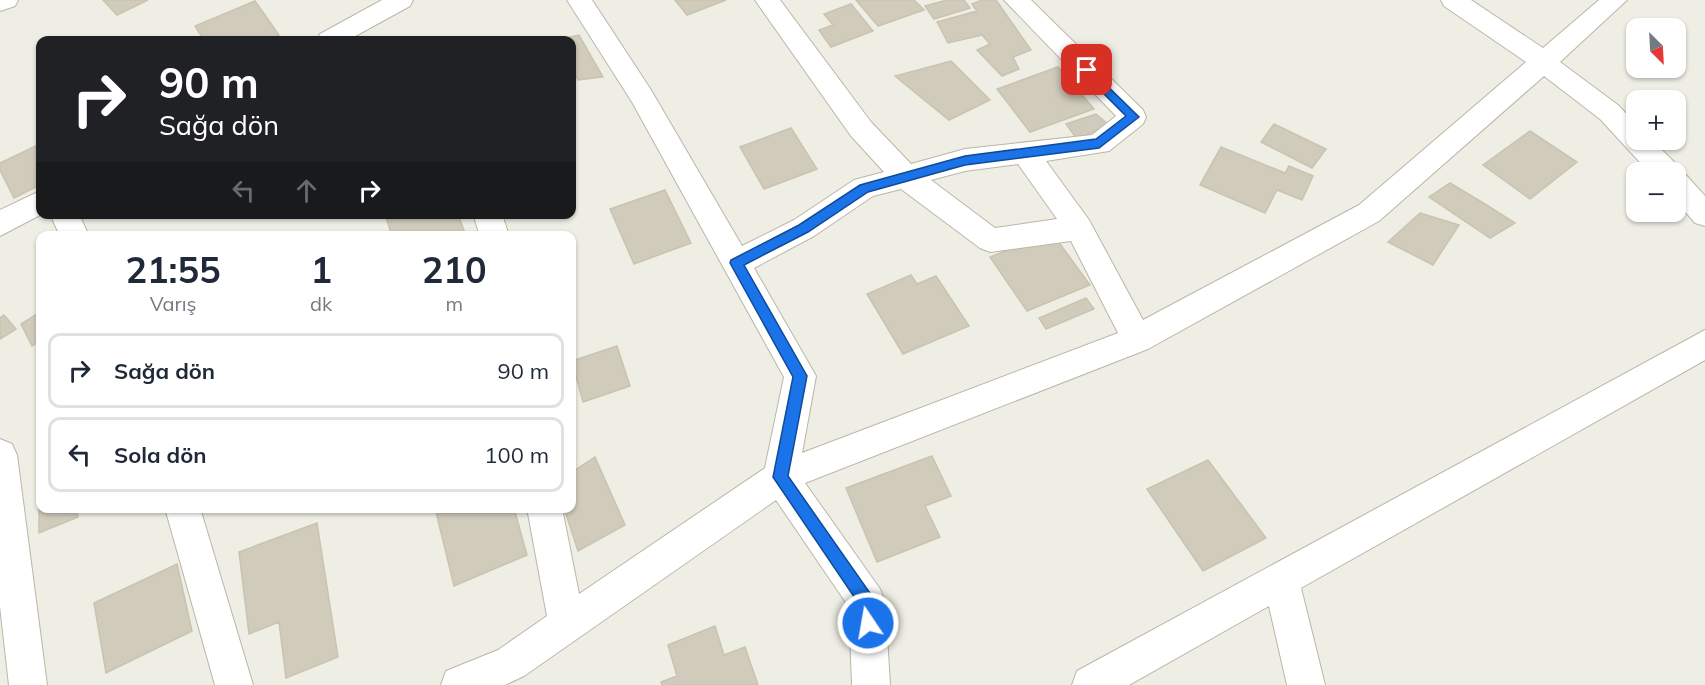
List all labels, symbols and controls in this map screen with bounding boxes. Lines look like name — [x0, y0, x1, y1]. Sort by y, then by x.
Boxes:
north arrow — [1626, 18, 1686, 78]
map controls — [1626, 18, 1686, 222]
pin — [1061, 44, 1112, 95]
icon: arrive — [1070, 53, 1103, 86]
text: 90 m — [159, 56, 259, 109]
icon: right — [60, 60, 138, 138]
button: + — [1626, 90, 1686, 150]
text: Sağa dön — [159, 108, 279, 142]
button: − — [1626, 162, 1686, 222]
icon: left — [227, 174, 260, 207]
icon: ahead — [290, 174, 323, 207]
icon: right — [353, 174, 386, 207]
text: 21:55 — [125, 247, 221, 292]
text: 1 — [310, 247, 332, 292]
text: 210 — [422, 247, 487, 292]
text: Varış — [150, 291, 196, 316]
text: dk — [310, 291, 332, 316]
text: m — [445, 291, 463, 316]
icon: right — [63, 354, 96, 387]
text: Sağa dön — [114, 357, 215, 385]
text: 90 m — [498, 357, 549, 385]
icon: left — [63, 438, 96, 471]
text: Sola dön — [114, 441, 207, 469]
text: 100 m — [484, 441, 549, 469]
position arrow — [836, 591, 900, 655]

